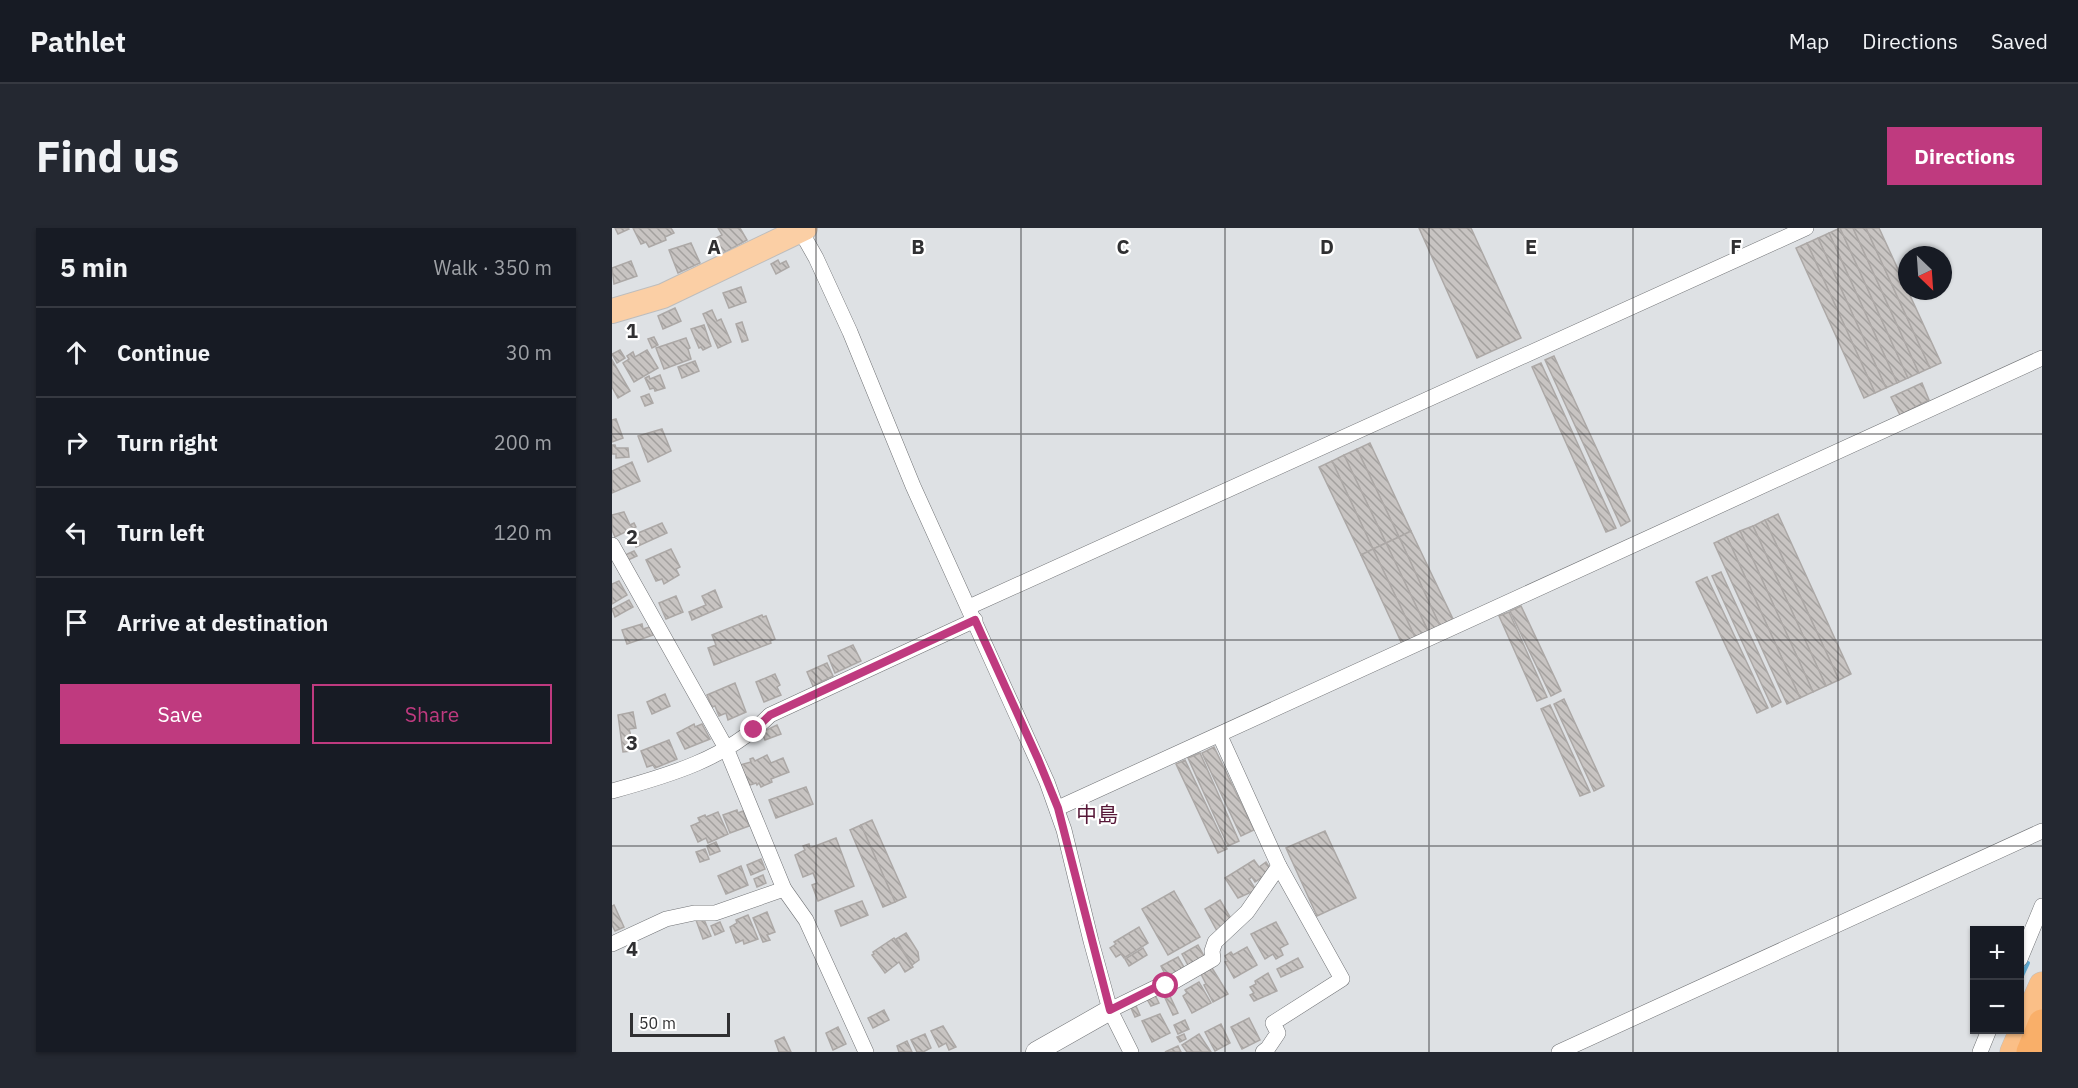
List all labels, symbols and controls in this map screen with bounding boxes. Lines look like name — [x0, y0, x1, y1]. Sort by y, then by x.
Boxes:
text: Pathlet — [30, 23, 126, 60]
text: Map — [1789, 27, 1829, 55]
text: Directions — [1862, 27, 1958, 55]
text: Saved — [1991, 27, 2048, 55]
button: Directions — [1887, 127, 2042, 185]
text: Find us — [36, 129, 179, 184]
text: A — [707, 233, 721, 260]
text: B — [911, 233, 925, 260]
text: C — [1116, 233, 1130, 260]
text: D — [1320, 233, 1334, 260]
text: E — [1525, 233, 1537, 260]
text: F — [1730, 233, 1742, 260]
north arrow — [1898, 246, 1952, 300]
text: 5 min — [60, 250, 128, 284]
text: Walk · 350 m — [434, 254, 552, 281]
text: 1 — [626, 317, 638, 344]
icon: ahead — [60, 336, 93, 369]
text: Continue — [117, 338, 210, 367]
text: 30 m — [506, 339, 552, 366]
icon: right — [60, 426, 93, 459]
text: Turn right — [117, 428, 218, 457]
text: 200 m — [494, 429, 552, 456]
icon: left — [60, 516, 93, 549]
text: Turn left — [117, 518, 205, 547]
text: 120 m — [494, 519, 552, 546]
text: 2 — [626, 523, 638, 550]
icon: arrive — [60, 606, 93, 639]
text: Arrive at destination — [117, 608, 328, 637]
button: Save — [60, 684, 300, 744]
button: Share — [312, 684, 552, 744]
route end — [740, 716, 766, 742]
text: 3 — [626, 729, 638, 756]
district label: 中島 — [1076, 800, 1118, 828]
map controls — [1970, 926, 2024, 1034]
button: + — [1970, 926, 2024, 980]
text: 4 — [626, 935, 638, 962]
route start — [1152, 972, 1178, 998]
button: − — [1970, 980, 2024, 1034]
scale bar — [630, 1010, 730, 1038]
text: 50 m — [639, 1013, 676, 1033]

